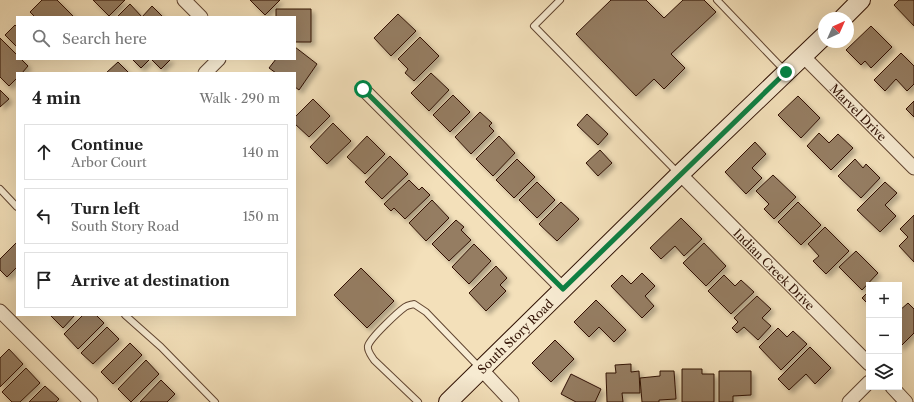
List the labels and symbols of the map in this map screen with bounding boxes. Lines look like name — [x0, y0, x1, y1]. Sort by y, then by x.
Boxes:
north arrow — [818, 12, 854, 48]
route end — [777, 63, 795, 81]
route start — [354, 80, 372, 98]
street label: Marvel Drive — [827, 80, 890, 144]
street label: Indian Creek Drive — [731, 225, 818, 313]
street label: South Story Road — [474, 295, 556, 377]

